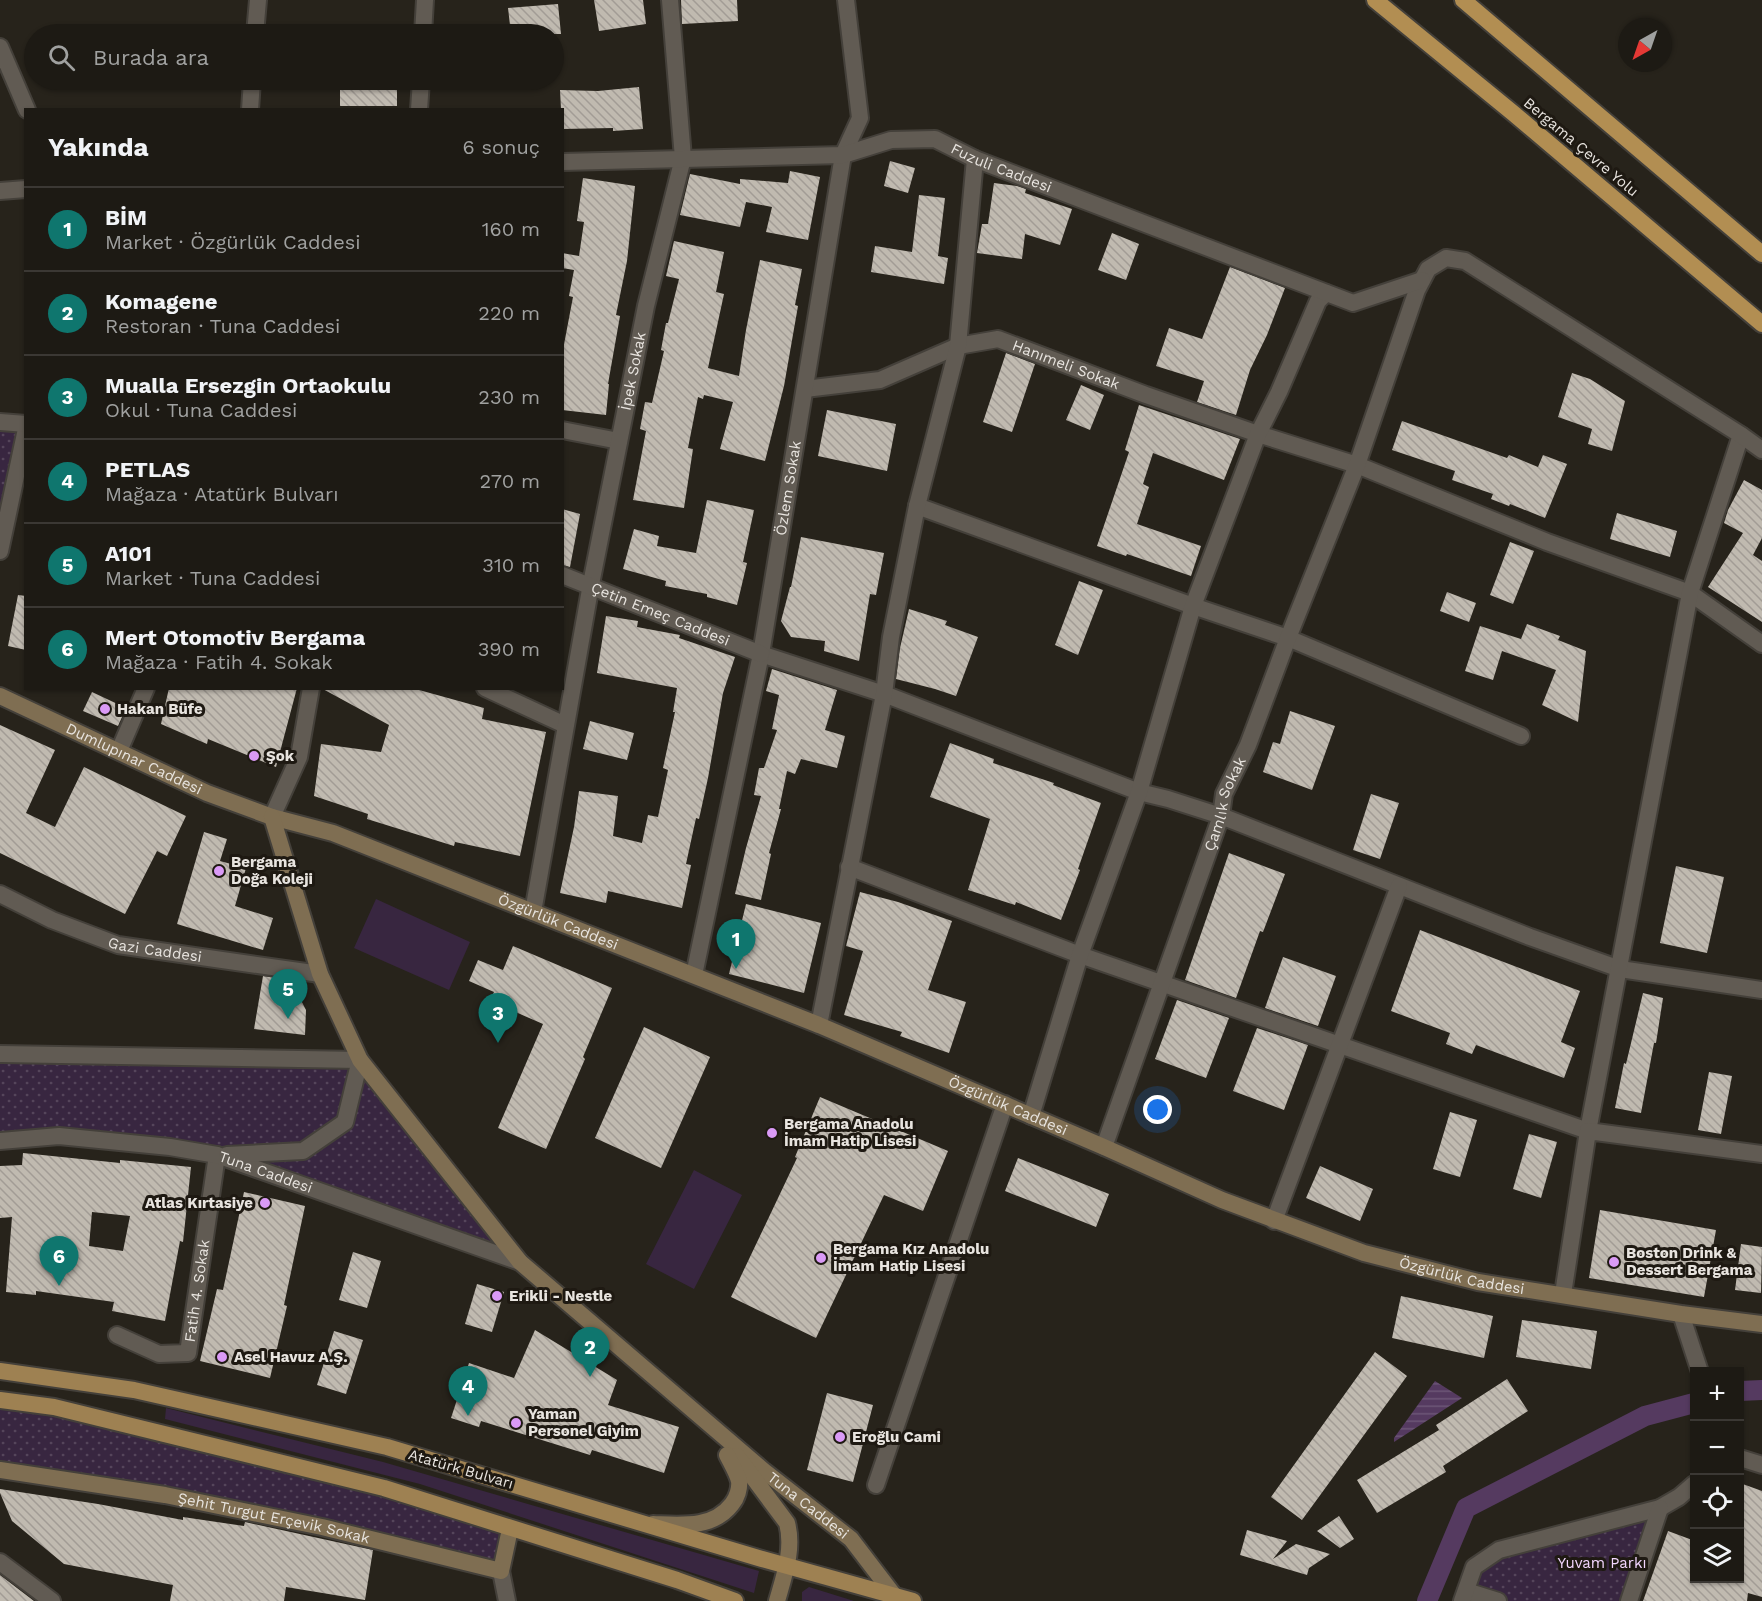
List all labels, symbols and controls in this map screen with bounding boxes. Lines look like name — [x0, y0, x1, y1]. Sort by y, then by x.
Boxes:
north arrow — [1618, 18, 1672, 72]
search box — [24, 24, 564, 90]
icon: search — [45, 41, 78, 74]
text: Burada ara — [93, 45, 209, 70]
street label: Bergama Çevre Yolu — [1520, 94, 1642, 200]
text: Yakında — [48, 132, 149, 162]
text: 6 sonuç — [463, 135, 540, 159]
street label: Fuzuli Caddesi — [948, 140, 1054, 196]
text: BİM — [105, 205, 147, 230]
text: 1 — [63, 217, 72, 241]
text: 160 m — [482, 217, 540, 241]
text: Market · Özgürlük Caddesi — [105, 230, 361, 254]
text: Komagene — [105, 289, 218, 314]
text: 2 — [62, 301, 73, 325]
text: 220 m — [478, 301, 540, 325]
text: Restoran · Tuna Caddesi — [105, 314, 340, 338]
street label: İpek Sokak — [617, 330, 650, 412]
street label: Hanımeli Sokak — [1010, 336, 1123, 393]
text: Mualla Ersezgin Ortaokulu — [105, 373, 391, 398]
text: 3 — [62, 385, 73, 409]
text: 230 m — [478, 385, 540, 409]
text: Okul · Tuna Caddesi — [105, 398, 297, 422]
street label: Özlem Sokak — [772, 439, 805, 537]
text: PETLAS — [105, 457, 190, 482]
text: 4 — [61, 469, 74, 493]
text: 270 m — [480, 469, 540, 493]
text: Mağaza · Atatürk Bulvarı — [105, 482, 339, 506]
text: A101 — [105, 541, 152, 566]
text: 5 — [62, 553, 73, 577]
text: 310 m — [482, 553, 540, 577]
text: Market · Tuna Caddesi — [105, 566, 320, 590]
street label: Çetin Emeç Caddesi — [589, 578, 732, 650]
text: Mert Otomotiv Bergama — [105, 625, 365, 650]
text: 6 — [61, 637, 74, 661]
text: 390 m — [478, 637, 540, 661]
text: Mağaza · Fatih 4. Sokak — [105, 650, 333, 674]
place label: Hakan Büfe — [117, 700, 203, 718]
marker: Hakan Büfe — [98, 702, 112, 716]
street label: Dumlupınar Caddesi — [63, 719, 205, 798]
place label: Şok — [266, 747, 295, 765]
marker: Şok — [247, 749, 261, 763]
street label: Çamlık Sokak — [1200, 753, 1250, 853]
place label: Bergama Doğa Koleji — [231, 853, 313, 888]
marker: Bergama Doğa Koleji — [212, 864, 226, 878]
street label: Özgürlük Caddesi — [495, 890, 621, 954]
pin: 1 — [716, 920, 756, 969]
street label: Gazi Caddesi — [105, 933, 203, 966]
pin: 5 — [268, 970, 308, 1019]
pin: 3 — [478, 994, 518, 1043]
street label: Özgürlük Caddesi — [946, 1072, 1070, 1139]
your location — [1143, 1095, 1172, 1124]
place label: Bergama Anadolu İmam Hatip Lisesi — [784, 1115, 916, 1150]
marker: Bergama Anadolu İmam Hatip Lisesi — [765, 1126, 779, 1140]
street label: Tuna Caddesi — [216, 1147, 315, 1197]
place label: Atlas Kırtasiye — [145, 1194, 253, 1212]
marker: Atlas Kırtasiye — [258, 1196, 272, 1210]
pin: 6 — [40, 1236, 78, 1286]
street label: Fatih 4. Sokak — [181, 1238, 214, 1343]
place label: Bergama Kız Anadolu İmam Hatip Lisesi — [833, 1240, 989, 1275]
place label: Boston Drink & Dessert Bergama — [1626, 1244, 1753, 1279]
marker: Bergama Kız Anadolu İmam Hatip Lisesi — [814, 1251, 828, 1265]
street label: Özgürlük Caddesi — [1397, 1253, 1526, 1298]
marker: Boston Drink & Dessert Bergama — [1607, 1255, 1621, 1269]
place label: Erikli - Nestle — [509, 1287, 613, 1305]
marker: Erikli - Nestle — [490, 1289, 504, 1303]
pin: 2 — [570, 1328, 610, 1377]
place label: Asel Havuz A.Ş. — [234, 1348, 348, 1366]
marker: Asel Havuz A.Ş. — [215, 1350, 229, 1364]
pin: 4 — [448, 1366, 488, 1416]
map controls — [1690, 1367, 1744, 1583]
button: + — [1690, 1367, 1744, 1421]
place label: Yaman Personel Giyim — [528, 1405, 639, 1440]
marker: Yaman Personel Giyim — [509, 1416, 523, 1430]
button: − — [1690, 1421, 1744, 1475]
place label: Eroğlu Cami — [852, 1428, 941, 1446]
marker: Eroğlu Cami — [833, 1430, 847, 1444]
street label: Atatürk Bulvarı — [406, 1445, 516, 1493]
street label: Tuna Caddesi — [764, 1468, 852, 1543]
button: locate — [1690, 1475, 1744, 1529]
street label: Şehit Turgut Erçevik Sokak — [176, 1489, 372, 1548]
button: layers — [1690, 1529, 1744, 1583]
park label: Yuvam Parkı — [1558, 1554, 1646, 1572]

